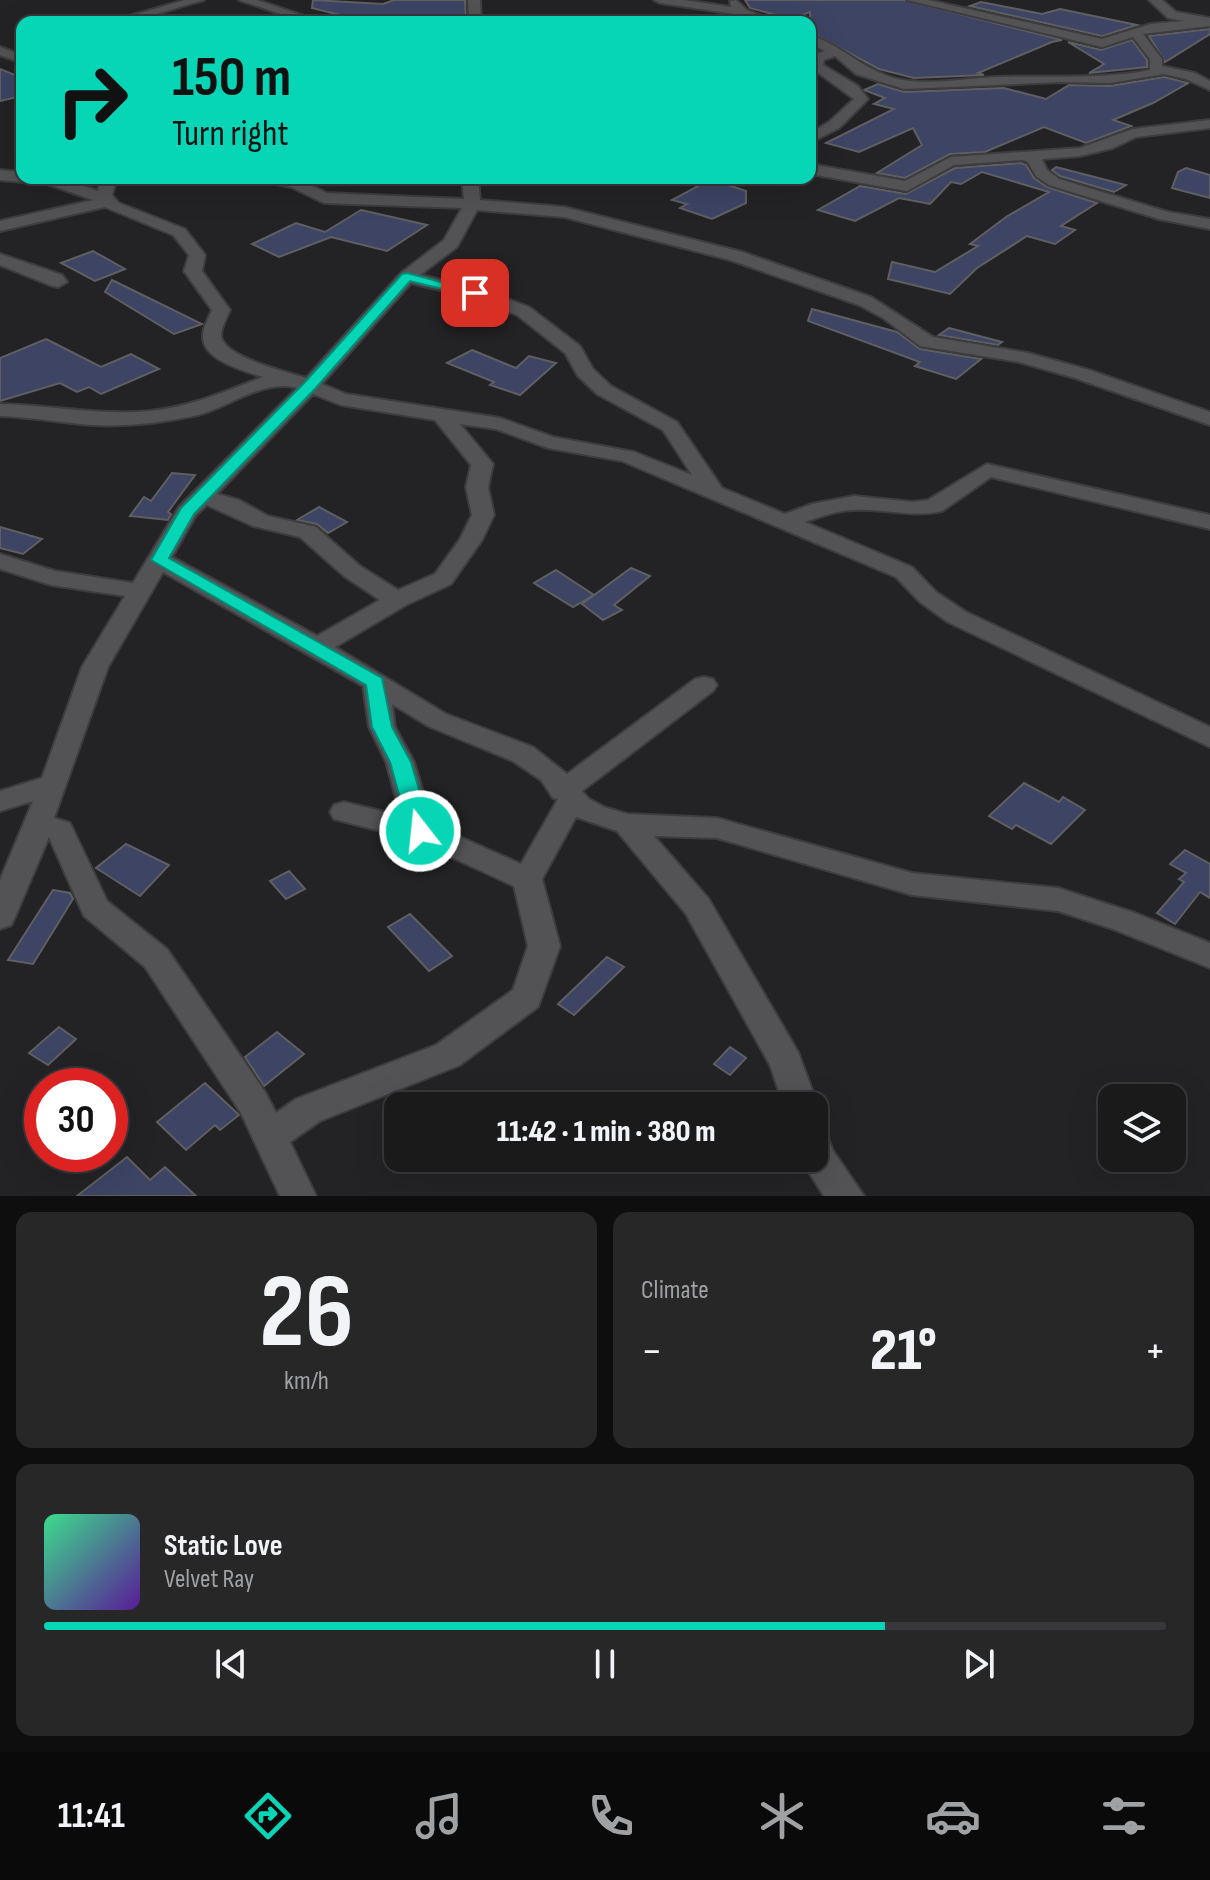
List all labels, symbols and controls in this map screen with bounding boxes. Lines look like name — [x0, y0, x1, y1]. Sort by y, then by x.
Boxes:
text: 150 m — [172, 45, 291, 112]
icon: right — [40, 48, 144, 152]
text: Turn right — [172, 113, 289, 156]
pin — [441, 259, 509, 327]
icon: arrive — [453, 271, 497, 315]
position arrow — [378, 789, 462, 873]
speed limit sign: 30 — [24, 1068, 128, 1172]
map controls — [1098, 1084, 1186, 1172]
button: layers — [1098, 1084, 1186, 1172]
text: 11:42 · 1 min · 380 m — [497, 1114, 715, 1150]
text: 26 — [259, 1251, 354, 1376]
text: Climate — [641, 1275, 709, 1306]
text: 21° — [870, 1315, 937, 1387]
text: − — [641, 1325, 663, 1378]
text: + — [1144, 1325, 1166, 1378]
text: km/h — [284, 1366, 329, 1397]
text: Static Love — [164, 1528, 283, 1564]
text: Velvet Ray — [164, 1564, 254, 1595]
icon: previous — [209, 1642, 253, 1686]
icon: pause — [583, 1642, 627, 1686]
icon: next — [957, 1642, 1001, 1686]
icon: directions — [240, 1788, 296, 1844]
icon: music — [411, 1788, 467, 1844]
icon: phone — [583, 1788, 639, 1844]
icon: climate — [754, 1788, 810, 1844]
icon: car — [925, 1788, 981, 1844]
icon: filters — [1096, 1788, 1152, 1844]
text: 11:41 — [58, 1795, 125, 1838]

